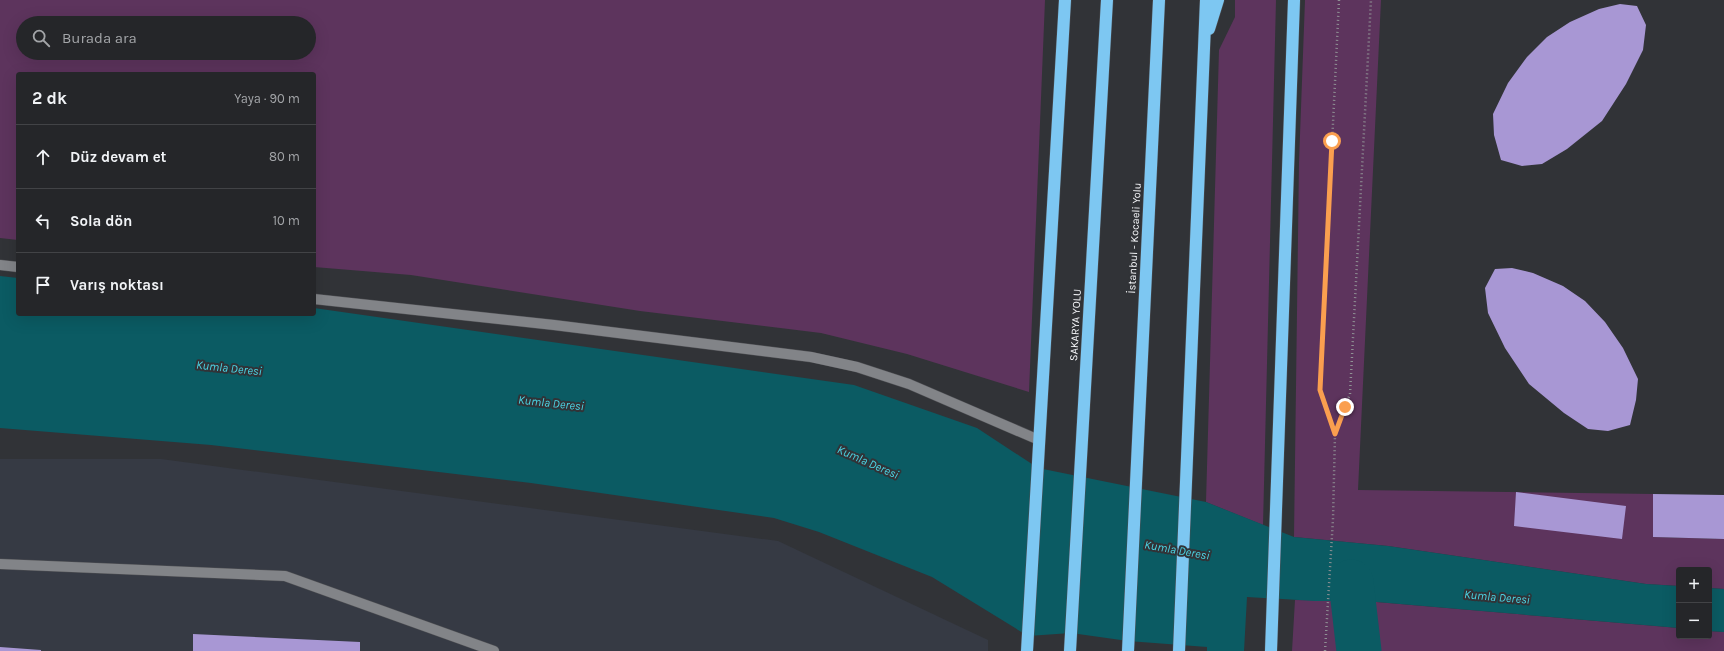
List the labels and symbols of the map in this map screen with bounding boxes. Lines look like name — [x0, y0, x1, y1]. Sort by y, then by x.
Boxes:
route start — [1323, 132, 1341, 150]
street label: İstanbul - Kocaeli Yolu — [1124, 182, 1144, 294]
street label: SAKARYA YOLU — [1067, 289, 1084, 361]
water label: Kumla Deresi — [195, 358, 263, 378]
water label: Kumla Deresi — [517, 393, 585, 413]
route end — [1336, 398, 1354, 416]
water label: Kumla Deresi — [835, 442, 901, 482]
water label: Kumla Deresi — [1143, 537, 1211, 563]
water label: Kumla Deresi — [1463, 587, 1531, 607]

